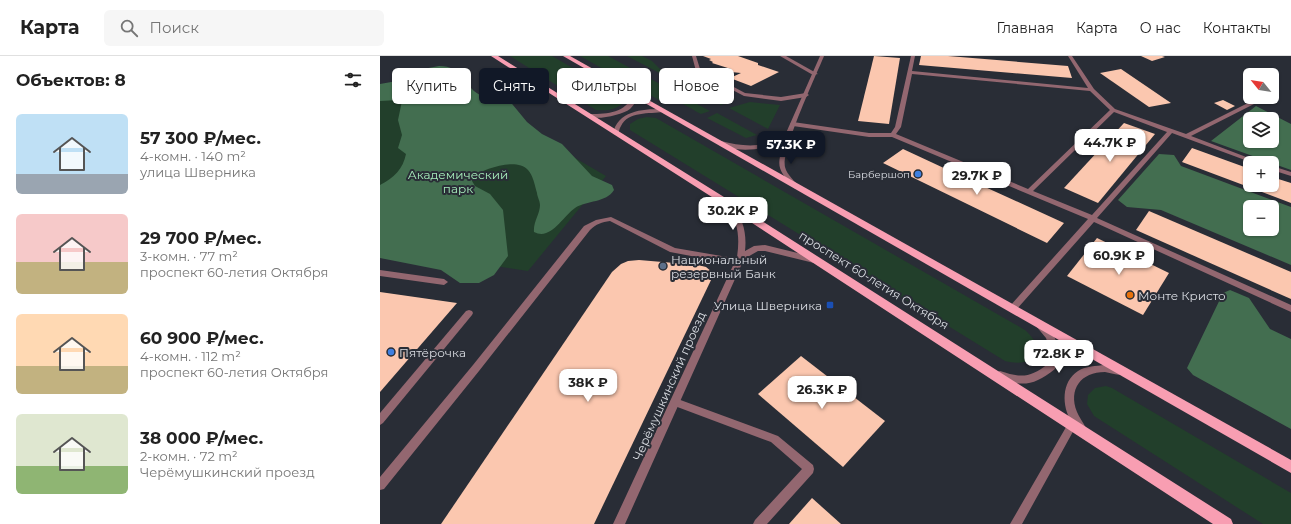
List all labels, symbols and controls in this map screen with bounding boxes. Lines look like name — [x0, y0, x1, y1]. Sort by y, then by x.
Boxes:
search box — [104, 10, 384, 46]
text: Карта — [20, 16, 80, 39]
icon: search — [118, 17, 140, 39]
text: Поиск — [150, 18, 199, 37]
text: Главная — [996, 19, 1054, 37]
text: Карта — [1076, 19, 1118, 37]
text: О нас — [1140, 19, 1181, 37]
text: Контакты — [1203, 19, 1271, 37]
chip: Купить — [392, 68, 471, 104]
chip: Снять — [479, 68, 549, 104]
chip: Фильтры — [557, 68, 651, 104]
chip: Новое — [659, 68, 734, 104]
north arrow — [1243, 68, 1279, 104]
map controls — [1243, 68, 1279, 236]
icon: filters — [342, 69, 364, 91]
text: Объектов: 8 — [16, 70, 126, 90]
button: layers — [1243, 112, 1279, 148]
text: 57 300 ₽/мес. — [140, 128, 261, 148]
pin: 44.7K ₽ — [1073, 129, 1147, 163]
icon: home — [48, 130, 96, 178]
pin: 57.3K ₽ — [754, 131, 828, 165]
text: 44.7K ₽ — [1084, 134, 1136, 150]
text: 57.3K ₽ — [766, 136, 816, 152]
text: 4-комн. · 140 m² — [140, 148, 246, 164]
button: + — [1243, 156, 1279, 192]
pin: 29.7K ₽ — [940, 162, 1014, 196]
text: улица Шверника — [140, 164, 256, 180]
park label: Академический парк — [408, 167, 508, 196]
text: 29.7K ₽ — [952, 167, 1002, 183]
place label: Барбершоп — [848, 168, 910, 181]
marker: Барбершоп — [913, 169, 923, 179]
pin: 30.2K ₽ — [696, 197, 770, 231]
button: − — [1243, 200, 1279, 236]
text: 30.2K ₽ — [708, 202, 758, 218]
text: 29 700 ₽/мес. — [140, 228, 261, 248]
street label: проспект 60-летия Октября — [796, 228, 952, 332]
icon: home — [48, 230, 96, 278]
pin: 60.9K ₽ — [1082, 242, 1156, 276]
text: 60.9K ₽ — [1093, 247, 1145, 263]
text: 3-комн. · 77 m² — [140, 248, 238, 264]
place label: Национальный резервный Банк — [671, 252, 776, 281]
marker: Национальный резервный Банк — [658, 261, 668, 271]
text: проспект 60-летия Октября — [140, 264, 328, 280]
place label: Монте Кристо — [1138, 288, 1226, 303]
marker: Монте Кристо — [1125, 290, 1135, 300]
place label: Улица Шверника — [714, 298, 822, 313]
marker: Улица Шверника — [825, 300, 835, 310]
street label: Черёмушкинский проезд — [629, 309, 709, 463]
text: 60 900 ₽/мес. — [140, 328, 264, 348]
icon: home — [48, 330, 96, 378]
pin: 72.8K ₽ — [1022, 340, 1096, 374]
place label: Пятёрочка — [399, 345, 466, 360]
text: 72.8K ₽ — [1033, 345, 1085, 361]
marker: Пятёрочка — [386, 347, 396, 357]
text: 4-комн. · 112 m² — [140, 348, 241, 364]
text: проспект 60-летия Октября — [140, 364, 328, 380]
pin: 38K ₽ — [560, 369, 616, 403]
text: 38K ₽ — [568, 374, 608, 390]
pin: 26.3K ₽ — [785, 376, 859, 410]
text: 26.3K ₽ — [797, 381, 847, 397]
text: 38 000 ₽/мес. — [140, 428, 263, 448]
icon: home — [48, 430, 96, 478]
text: 2-комн. · 72 m² — [140, 448, 238, 464]
text: Черёмушкинский проезд — [140, 464, 315, 480]

